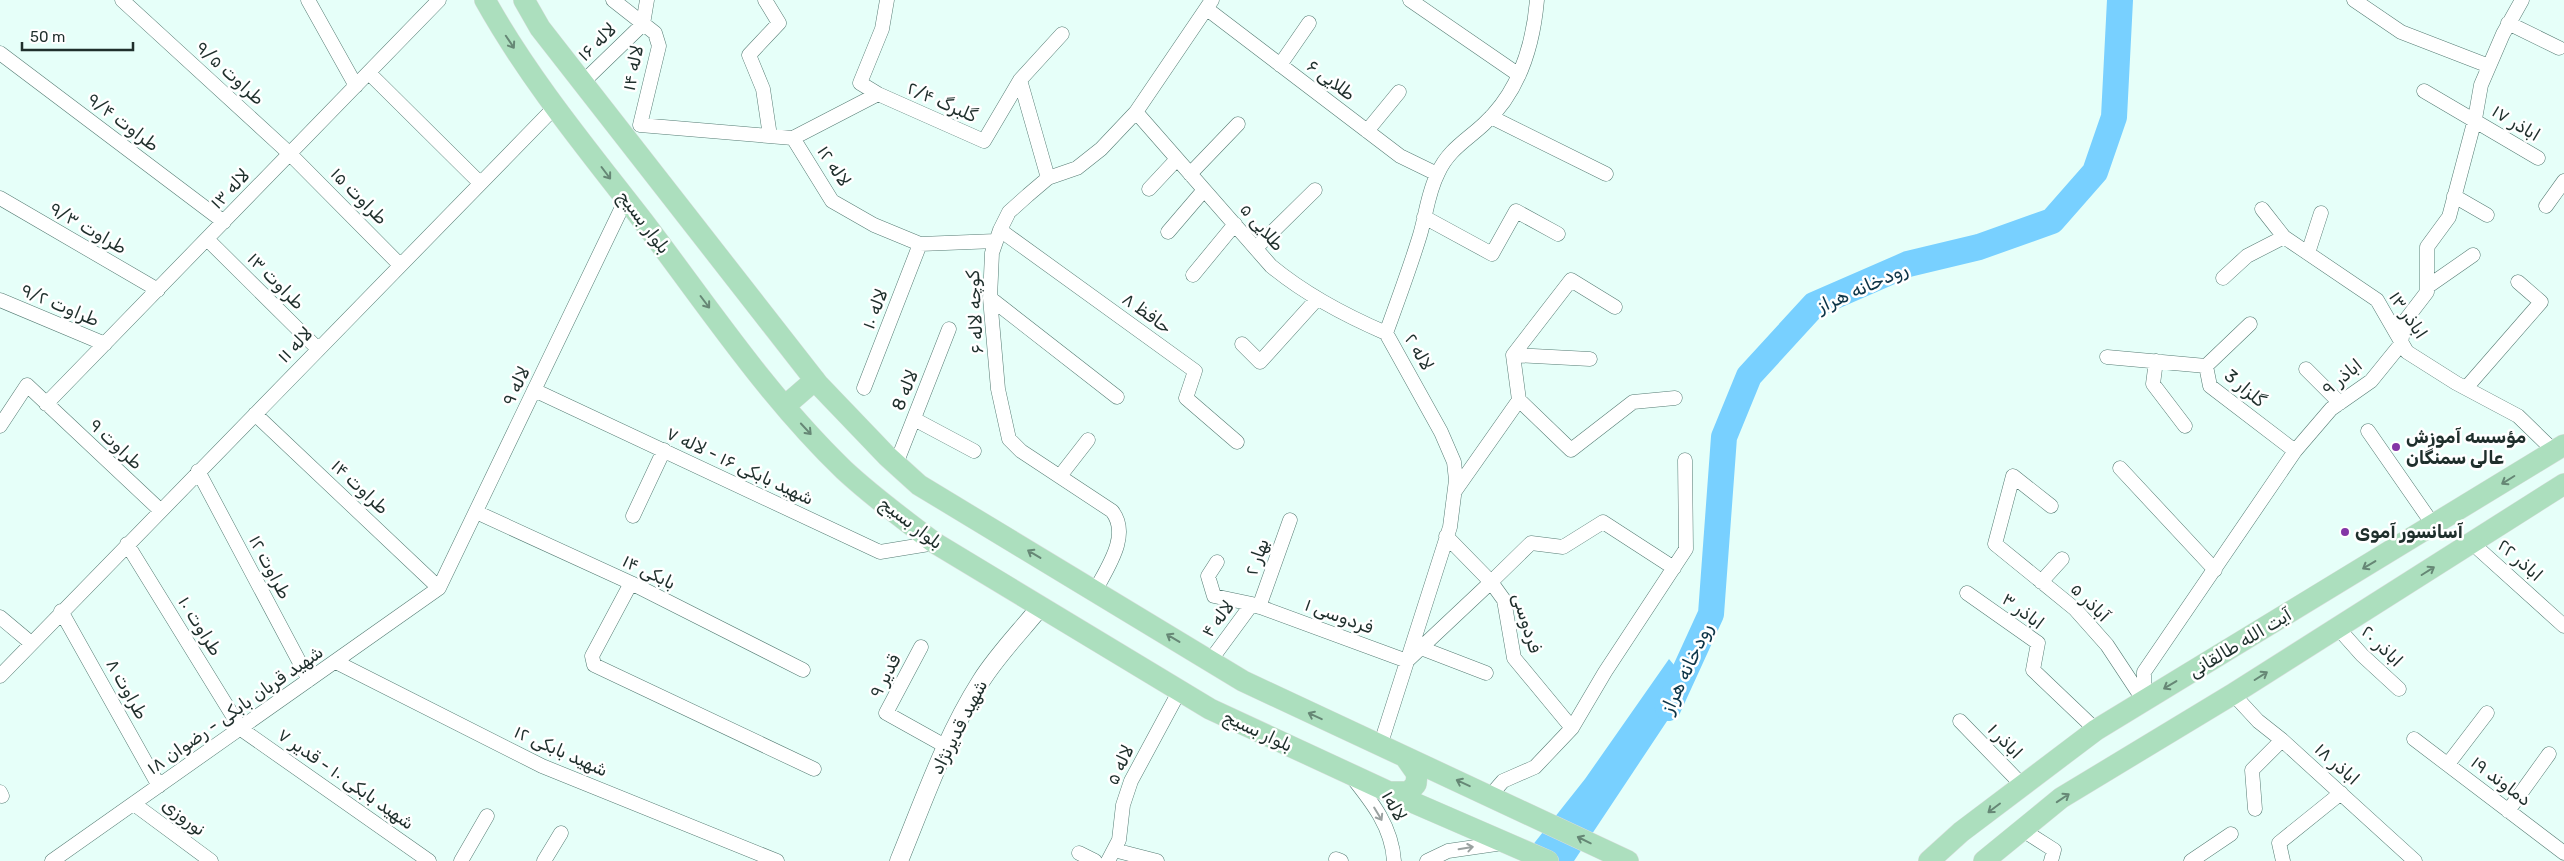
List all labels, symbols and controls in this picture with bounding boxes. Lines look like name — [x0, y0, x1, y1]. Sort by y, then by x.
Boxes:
street label: لاله ۱۶ — [573, 18, 621, 66]
scale bar — [22, 20, 134, 52]
text: 50 m — [30, 28, 65, 46]
one-way arrow — [505, 35, 515, 49]
street label: طراوت ۹/۵ — [191, 36, 269, 110]
street label: لاله ۱۴ — [618, 43, 648, 93]
street label: طلایی ۶ — [1302, 55, 1360, 105]
street label: گلبرگ ۲/۴ — [904, 77, 980, 127]
street label: طراوت ۹/۴ — [83, 88, 163, 156]
street label: اباذر ۱۷ — [2488, 100, 2544, 146]
street label: لاله ۱۲ — [812, 141, 856, 191]
street label: طراوت ۱۵ — [326, 163, 392, 229]
street label: لاله ۱۳ — [206, 164, 254, 214]
one-way arrow — [601, 166, 611, 180]
street label: بلوار بسیج — [612, 186, 675, 259]
street label: طراوت ۹/۳ — [45, 197, 131, 259]
street label: طلایی ۵ — [1235, 198, 1289, 256]
street label: طراوت ۱۳ — [243, 248, 309, 314]
water label: رودخانه هراز — [1812, 257, 1911, 318]
street label: کوچه لاله ۶ — [962, 270, 988, 354]
street label: طراوت ۹/۲ — [18, 279, 102, 331]
street label: لاله ۱۰ — [857, 286, 893, 332]
street label: اباذر ۱۳ — [2384, 287, 2432, 343]
street label: حافظ ۸ — [1118, 288, 1176, 338]
one-way arrow — [699, 295, 710, 308]
street label: لاله ۱۱ — [273, 322, 317, 368]
street label: لاله ۲ — [1400, 330, 1438, 374]
street label: اباذر ۹ — [2317, 354, 2367, 400]
street label: لاله ۹ — [497, 363, 535, 409]
street label: گلزار 3 — [2220, 364, 2270, 412]
street label: لاله 8 — [887, 366, 923, 414]
street label: طراوت ۹ — [85, 414, 147, 474]
street label: شهید بابکی ۱۶ - لاله ۷ — [663, 422, 817, 510]
one-way arrow — [800, 423, 812, 435]
place label: مؤسسه آموزش عالی سمنگان — [2406, 426, 2526, 469]
marker: مؤسسه آموزش عالی سمنگان — [2390, 441, 2402, 453]
street label: طراوت ۱۴ — [327, 455, 393, 519]
one-way arrow — [2501, 475, 2515, 485]
street label: بلوار بسیج — [874, 492, 947, 555]
place label: آسانسور آموی — [2355, 521, 2464, 543]
marker: آسانسور آموی — [2339, 526, 2351, 538]
street label: طراوت ۱۲ — [244, 531, 296, 603]
street label: اباذر ۲۲ — [2493, 534, 2547, 586]
street label: بهار ۲ — [1240, 535, 1274, 579]
one-way arrow — [1027, 549, 1041, 559]
street label: بابکی ۱۴ — [619, 550, 679, 594]
one-way arrow — [2363, 560, 2377, 570]
one-way arrow — [2421, 566, 2435, 576]
street label: آباذر ۵ — [2066, 578, 2115, 627]
street label: اباذر ۳ — [1997, 588, 2049, 634]
street label: فردوسی — [1507, 590, 1547, 656]
street label: طراوت ۱۰ — [173, 592, 227, 660]
street label: فردوسی ۱ — [1302, 593, 1376, 639]
street label: لاله ۴ — [1197, 596, 1239, 642]
street label: آیت الله طالقانی — [2184, 603, 2296, 682]
water label: رودخانه هراز — [1655, 619, 1717, 718]
street label: اباذر ۲۰ — [2356, 620, 2408, 672]
one-way arrow — [1166, 633, 1180, 643]
street label: شهید قربان بابکی - رضوان ۱۸ — [143, 641, 327, 779]
street label: قدیر ۹ — [864, 650, 906, 702]
street label: طراوت ۸ — [101, 655, 153, 723]
one-way arrow — [2254, 671, 2268, 682]
street label: شهید قدیرنژاد — [926, 676, 992, 778]
one-way arrow — [2164, 680, 2178, 690]
street label: بلوار بسیج — [1219, 705, 1296, 757]
one-way arrow — [1308, 710, 1323, 720]
street label: اباذر ۱ — [1983, 719, 2027, 763]
street label: شهید بابکی ۱۲ — [511, 721, 611, 781]
street label: شهید بابکی ۱۰ - قدیر ۷ — [273, 724, 419, 834]
street label: اباذر ۱۸ — [2310, 738, 2364, 790]
street label: لاله ۵ — [1101, 741, 1139, 789]
street label: دماوند ۱۹ — [2466, 751, 2536, 811]
one-way arrow — [1456, 778, 1471, 788]
street label: لاله۱ — [1377, 787, 1411, 825]
street label: نوروزی — [158, 793, 210, 841]
one-way arrow — [2055, 793, 2069, 803]
one-way arrow — [1988, 802, 2001, 813]
one-way arrow — [1374, 806, 1384, 820]
one-way arrow — [1577, 835, 1592, 844]
one-way arrow — [1458, 843, 1474, 853]

